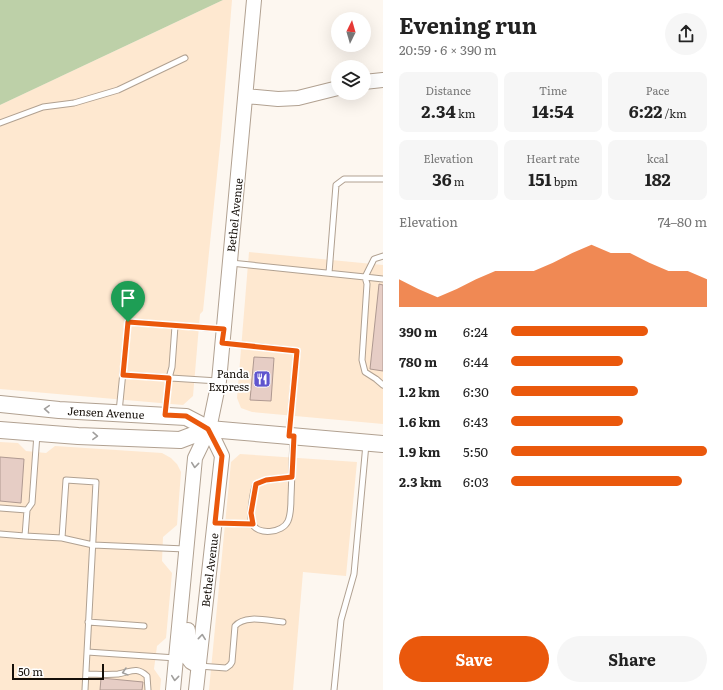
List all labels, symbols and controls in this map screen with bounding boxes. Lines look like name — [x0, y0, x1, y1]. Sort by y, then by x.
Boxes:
text: Evening run — [399, 8, 537, 41]
north arrow — [331, 12, 371, 52]
map controls — [331, 12, 371, 100]
button: share — [665, 13, 707, 55]
text: 20:59 · 6 × 390 m — [399, 40, 497, 59]
button: layers — [331, 60, 371, 100]
text: Distance — [426, 82, 471, 98]
text: Time — [539, 82, 567, 98]
text: Pace — [646, 82, 669, 98]
text: 2.34 — [421, 98, 456, 123]
text: 14:54 — [532, 98, 574, 123]
text: 6:22 — [629, 98, 662, 123]
text: km — [456, 105, 475, 121]
text: /km — [662, 105, 687, 121]
text: Elevation — [423, 150, 473, 166]
text: Heart rate — [526, 150, 580, 166]
text: kcal — [647, 150, 669, 166]
text: 36 — [432, 166, 452, 191]
text: 151 — [528, 166, 552, 191]
text: 182 — [645, 166, 671, 191]
text: m — [452, 173, 464, 189]
text: bpm — [552, 173, 578, 189]
street label: Bethel Avenue — [222, 177, 246, 253]
text: Elevation — [399, 212, 458, 231]
text: 74–80 m — [658, 212, 707, 231]
pin — [111, 281, 145, 322]
icon: arrive — [117, 287, 139, 309]
text: 390 m — [399, 322, 437, 341]
text: 6:24 — [463, 322, 488, 341]
text: 780 m — [399, 352, 437, 371]
text: 6:44 — [463, 352, 488, 371]
place label: Panda Express — [208, 365, 249, 394]
restaurant icon: Panda Express — [252, 369, 272, 389]
text: 1.2 km — [399, 382, 440, 401]
text: 6:30 — [463, 382, 489, 401]
street label: Jensen Avenue — [67, 402, 145, 422]
one-way arrow — [44, 404, 50, 413]
text: 1.6 km — [399, 412, 441, 431]
text: 6:43 — [463, 412, 488, 431]
one-way arrow — [92, 432, 98, 440]
text: 1.9 km — [399, 442, 440, 461]
text: 5:50 — [463, 442, 488, 461]
one-way arrow — [190, 462, 199, 468]
text: 2.3 km — [399, 472, 442, 491]
text: 6:03 — [463, 472, 489, 491]
street label: Bethel Avenue — [197, 532, 222, 608]
one-way arrow — [197, 634, 206, 640]
button: Save — [399, 636, 549, 682]
button: Share — [557, 636, 707, 682]
scale bar — [12, 662, 104, 681]
text: 50 m — [18, 663, 43, 679]
one-way arrow — [121, 667, 128, 676]
one-way arrow — [170, 675, 179, 681]

